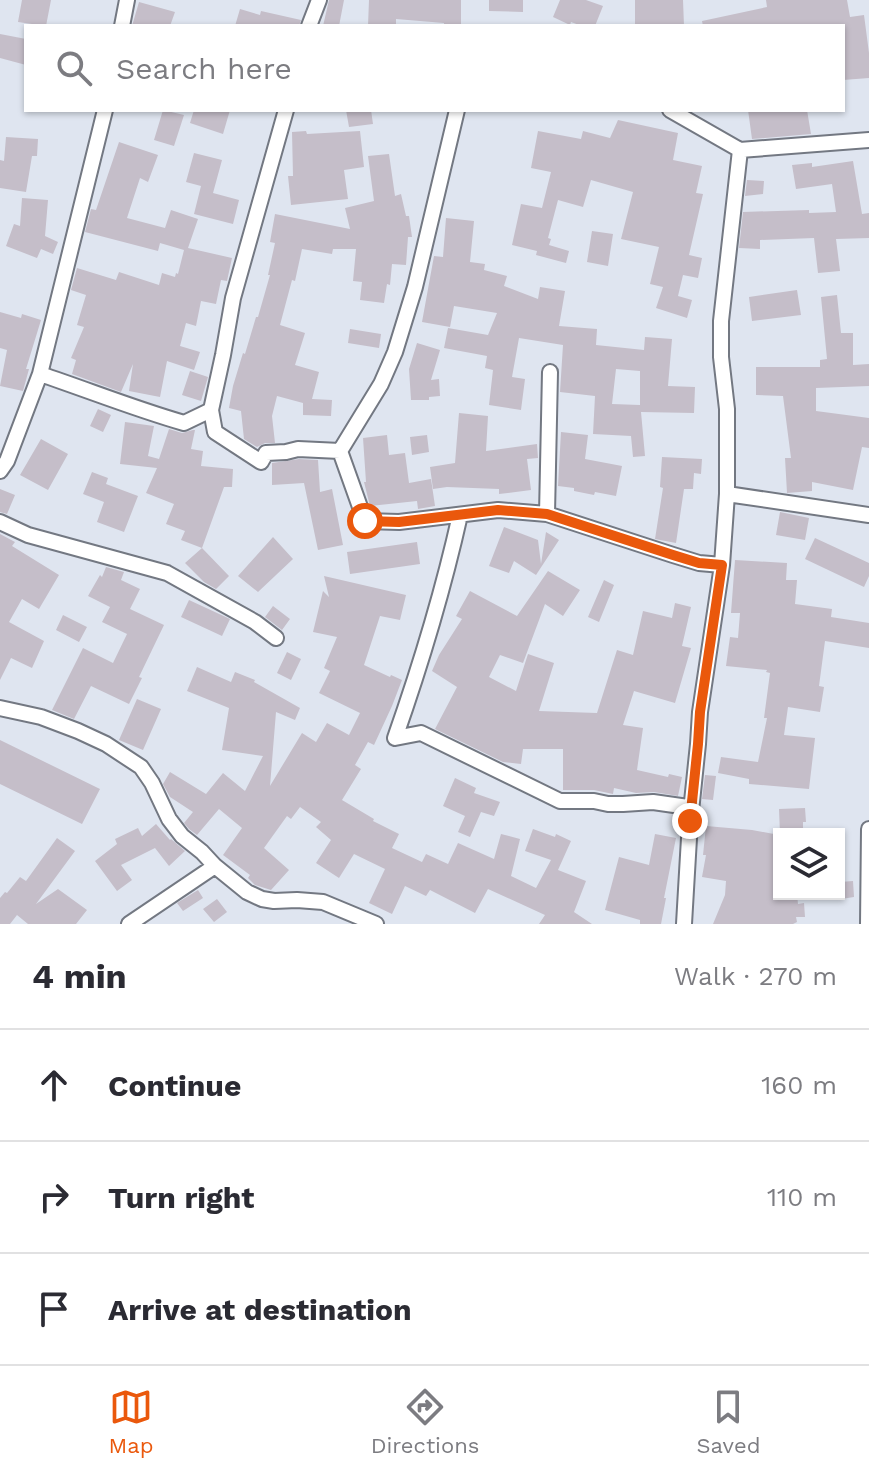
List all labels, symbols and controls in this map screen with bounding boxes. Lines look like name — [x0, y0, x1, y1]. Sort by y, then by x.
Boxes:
search box — [24, 24, 845, 112]
icon: search — [52, 46, 96, 90]
text: Search here — [116, 51, 292, 86]
route start — [347, 503, 383, 539]
route end — [672, 803, 708, 839]
map controls — [773, 828, 845, 900]
button: layers — [773, 828, 845, 900]
text: 4 min — [32, 956, 127, 996]
text: Walk · 270 m — [674, 961, 837, 991]
icon: ahead — [32, 1063, 76, 1107]
text: Continue — [108, 1068, 241, 1103]
text: 160 m — [761, 1070, 837, 1100]
icon: right — [32, 1175, 76, 1219]
text: Turn right — [108, 1180, 254, 1215]
text: 110 m — [767, 1182, 837, 1212]
icon: arrive — [32, 1287, 76, 1331]
text: Arrive at destination — [108, 1292, 412, 1327]
tab: Map — [109, 1385, 153, 1458]
tab: Directions — [371, 1385, 479, 1458]
tab: Saved — [697, 1385, 760, 1458]

